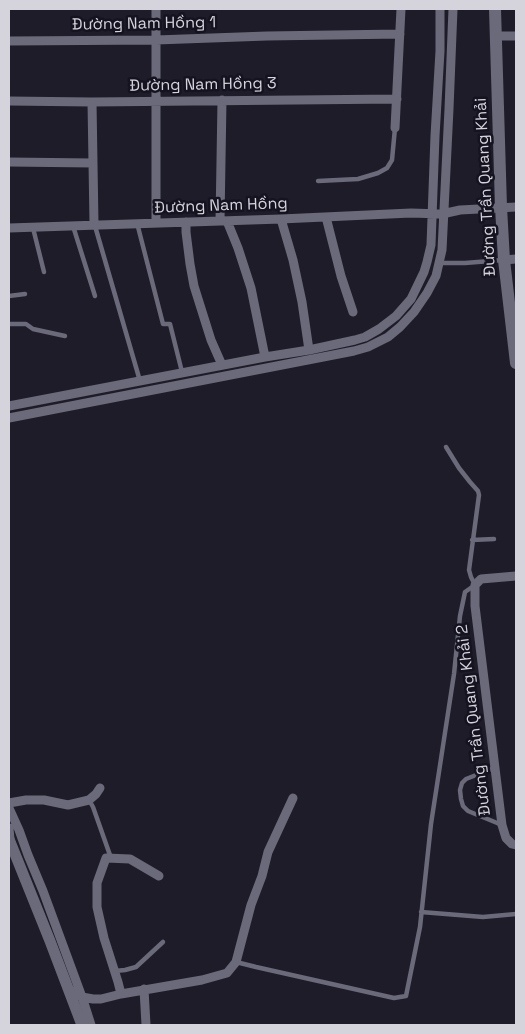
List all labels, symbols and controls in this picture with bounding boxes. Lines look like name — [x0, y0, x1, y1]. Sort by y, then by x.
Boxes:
street label: Đường Nam Hồng 1 — [72, 13, 216, 35]
street label: Đường Nam Hồng 3 — [129, 74, 277, 96]
street label: Đường Trần Quang Khải — [472, 97, 500, 277]
street label: Đường Nam Hồng — [154, 194, 288, 218]
street label: Đường Trần Quang Khải 2 — [453, 623, 495, 817]

